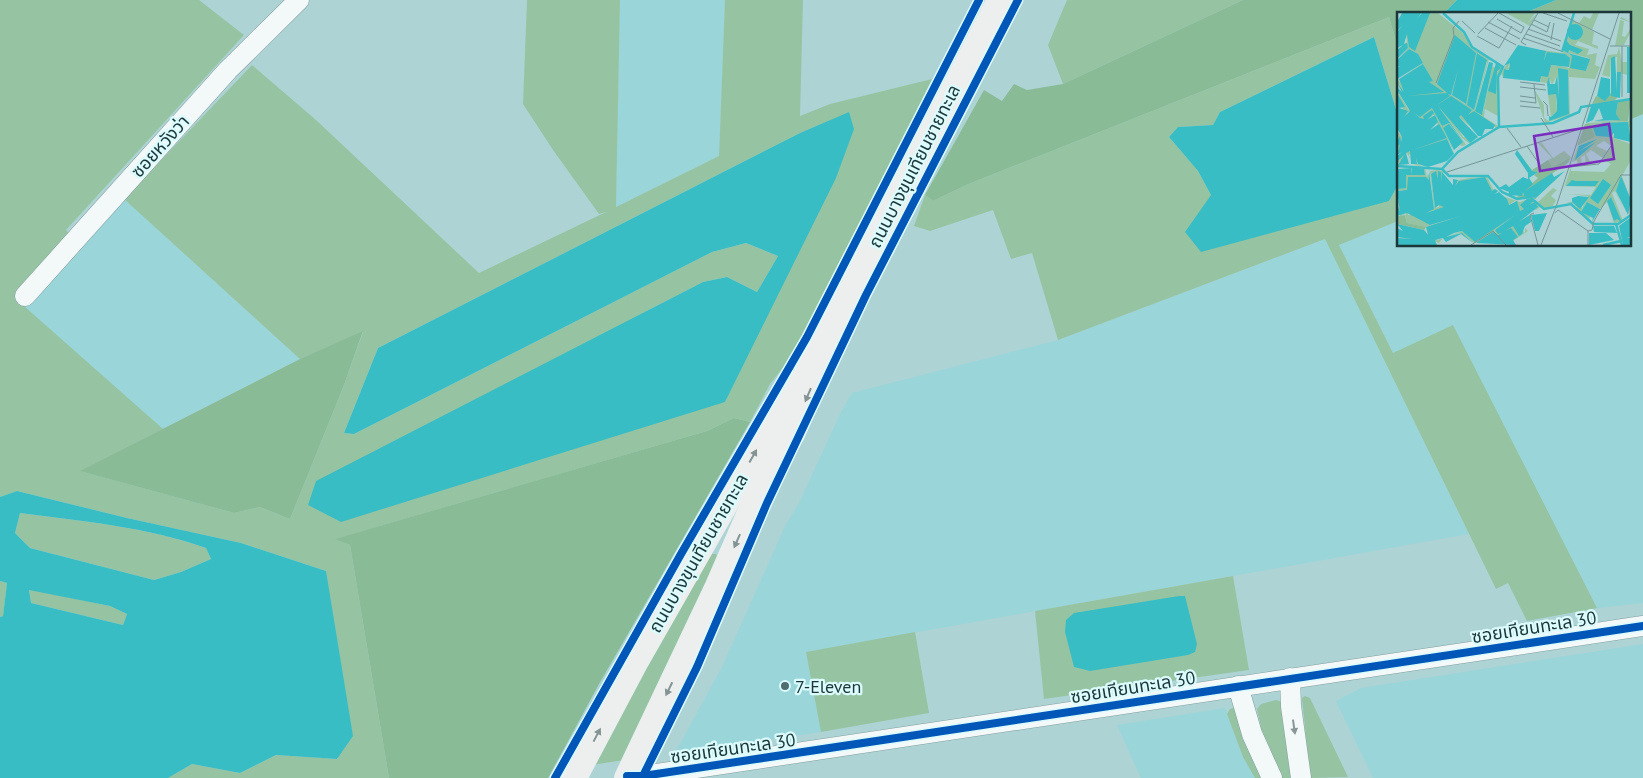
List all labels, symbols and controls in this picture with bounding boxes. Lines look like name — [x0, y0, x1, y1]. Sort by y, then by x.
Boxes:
inset map — [1397, 12, 1630, 246]
street label: ถนนบางขุนเทียนชายทะเล — [863, 81, 965, 251]
street label: ซอยหวังว่า — [126, 110, 194, 182]
one-way arrow — [804, 388, 812, 402]
one-way arrow — [749, 448, 757, 463]
street label: ถนนบางขุนเทียนชายทะเล — [643, 469, 753, 637]
one-way arrow — [733, 534, 741, 548]
street label: ซอยเทียนทะเล 30 — [1470, 606, 1598, 648]
street label: ซอยเทียนทะเล 30 — [1069, 666, 1197, 708]
place label: 7-Eleven — [795, 675, 861, 698]
marker: 7-Eleven — [779, 680, 791, 692]
one-way arrow — [665, 682, 673, 696]
one-way arrow — [1290, 719, 1298, 735]
one-way arrow — [593, 728, 601, 742]
street label: ซอยเทียนทะเล 30 — [669, 728, 797, 768]

